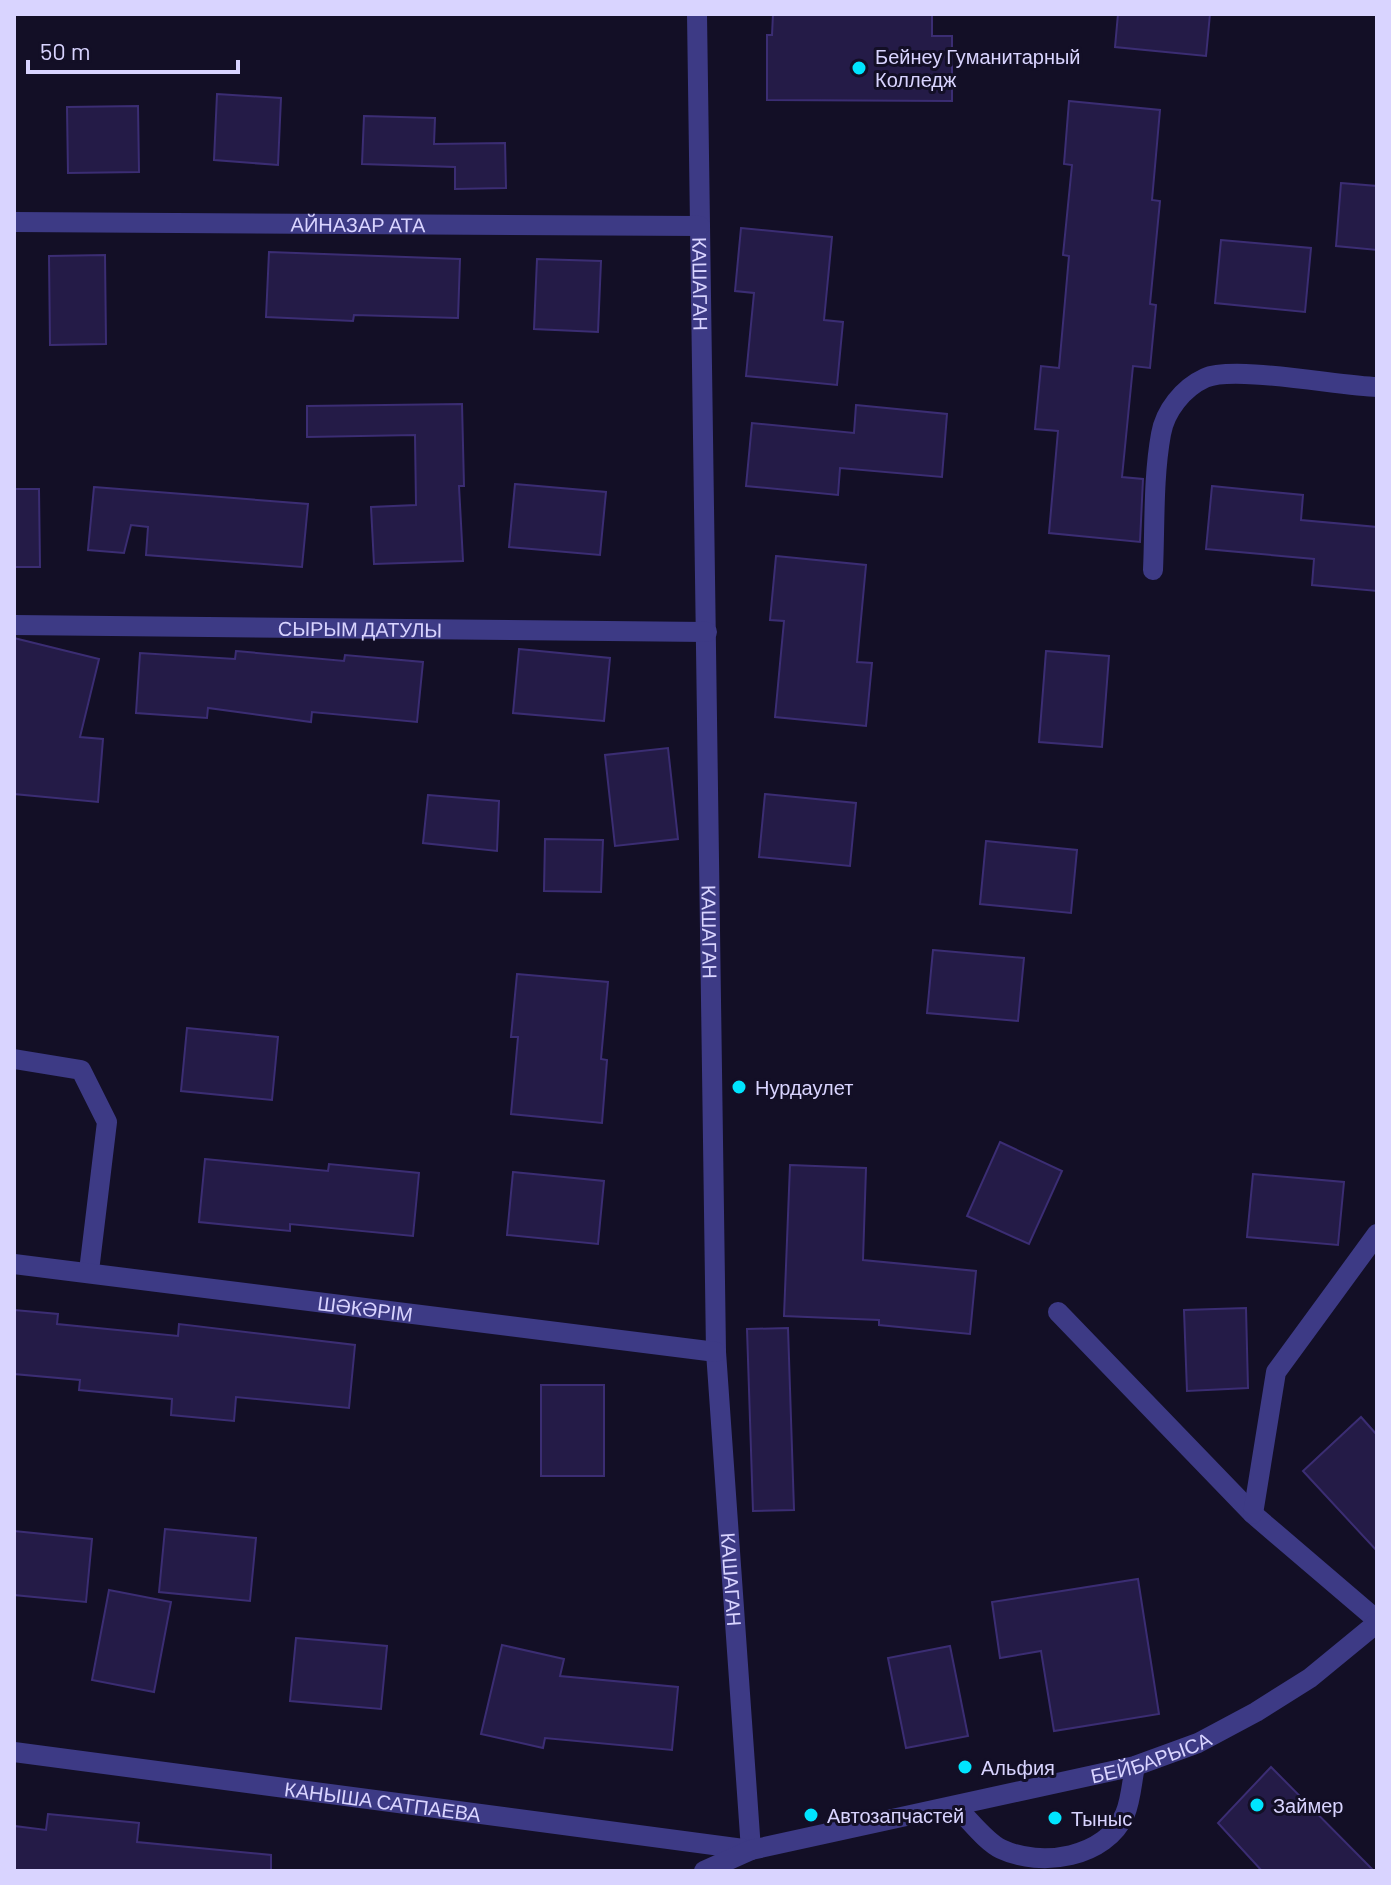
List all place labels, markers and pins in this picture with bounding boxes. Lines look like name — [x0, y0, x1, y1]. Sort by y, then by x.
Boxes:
place label: Бейнеу Гуманитарный Колледж — [875, 44, 1081, 91]
marker: Бейнеу Гуманитарный Колледж — [850, 59, 868, 77]
place label: Нурдаулет — [755, 1075, 853, 1099]
marker: Нурдаулет — [730, 1078, 748, 1096]
place label: Альфия — [981, 1755, 1055, 1779]
marker: Альфия — [956, 1758, 974, 1776]
place label: Займер — [1273, 1793, 1343, 1817]
marker: Займер — [1248, 1796, 1266, 1814]
place label: Автозапчастей — [827, 1803, 964, 1827]
marker: Автозапчастей — [802, 1806, 820, 1824]
place label: Тыныс — [1071, 1806, 1132, 1830]
marker: Тыныс — [1046, 1809, 1064, 1827]

